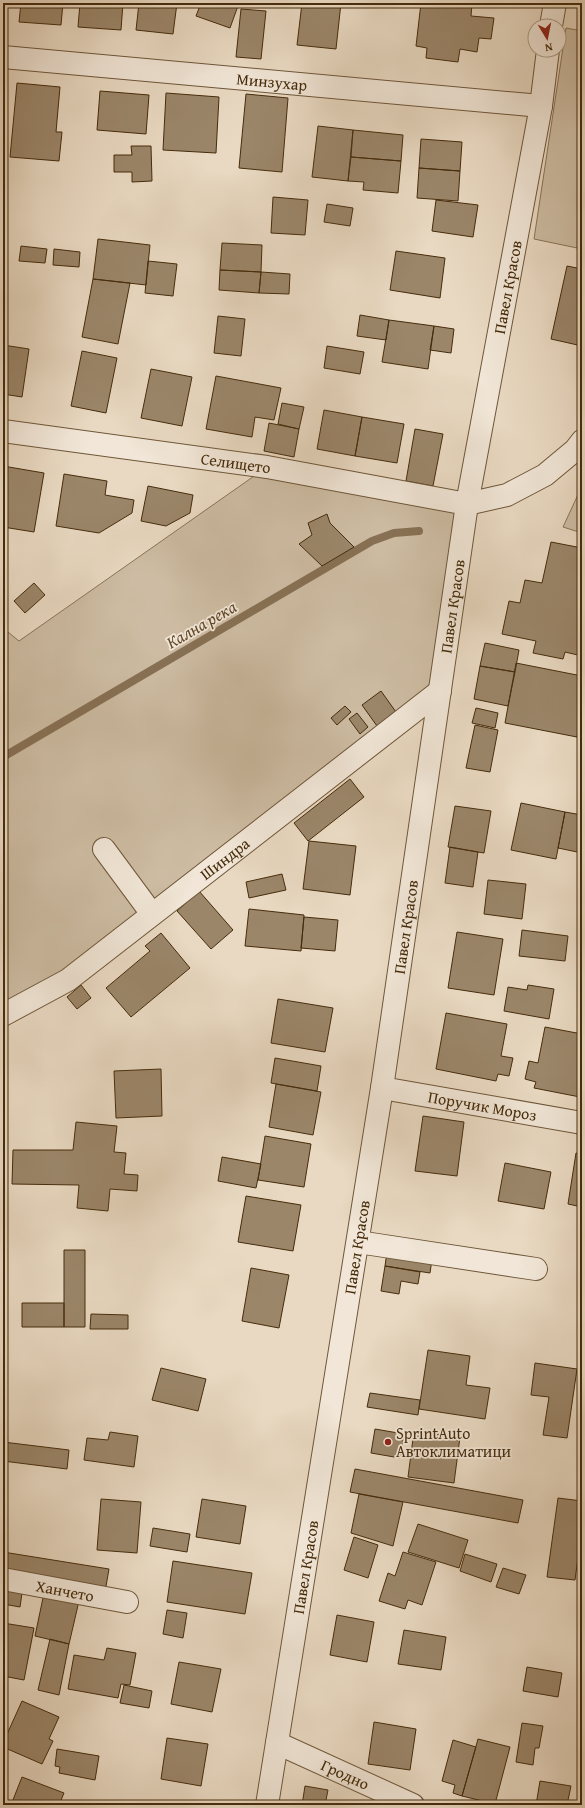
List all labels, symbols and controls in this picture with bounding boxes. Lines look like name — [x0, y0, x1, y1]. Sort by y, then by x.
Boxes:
north arrow — [527, 18, 567, 58]
text: N — [543, 39, 554, 56]
street label: Минзухар — [235, 66, 309, 97]
street label: Павел Красов — [487, 238, 528, 336]
street label: Селището — [199, 446, 272, 479]
street label: Павел Красов — [433, 557, 471, 655]
water label: Кална река — [161, 594, 241, 654]
street label: Шиндра — [195, 831, 255, 885]
street label: Павел Красов — [387, 878, 424, 975]
street label: Поручик Мороз — [426, 1084, 539, 1127]
street label: Павел Красов — [337, 1198, 376, 1296]
place label: SprintAuto Автоклиматици — [396, 1421, 511, 1463]
marker: SprintAuto Автоклиматици — [383, 1437, 393, 1447]
street label: Павел Красов — [286, 1518, 325, 1616]
street label: Ханчето — [34, 1573, 96, 1608]
street label: Гродно — [317, 1753, 373, 1796]

